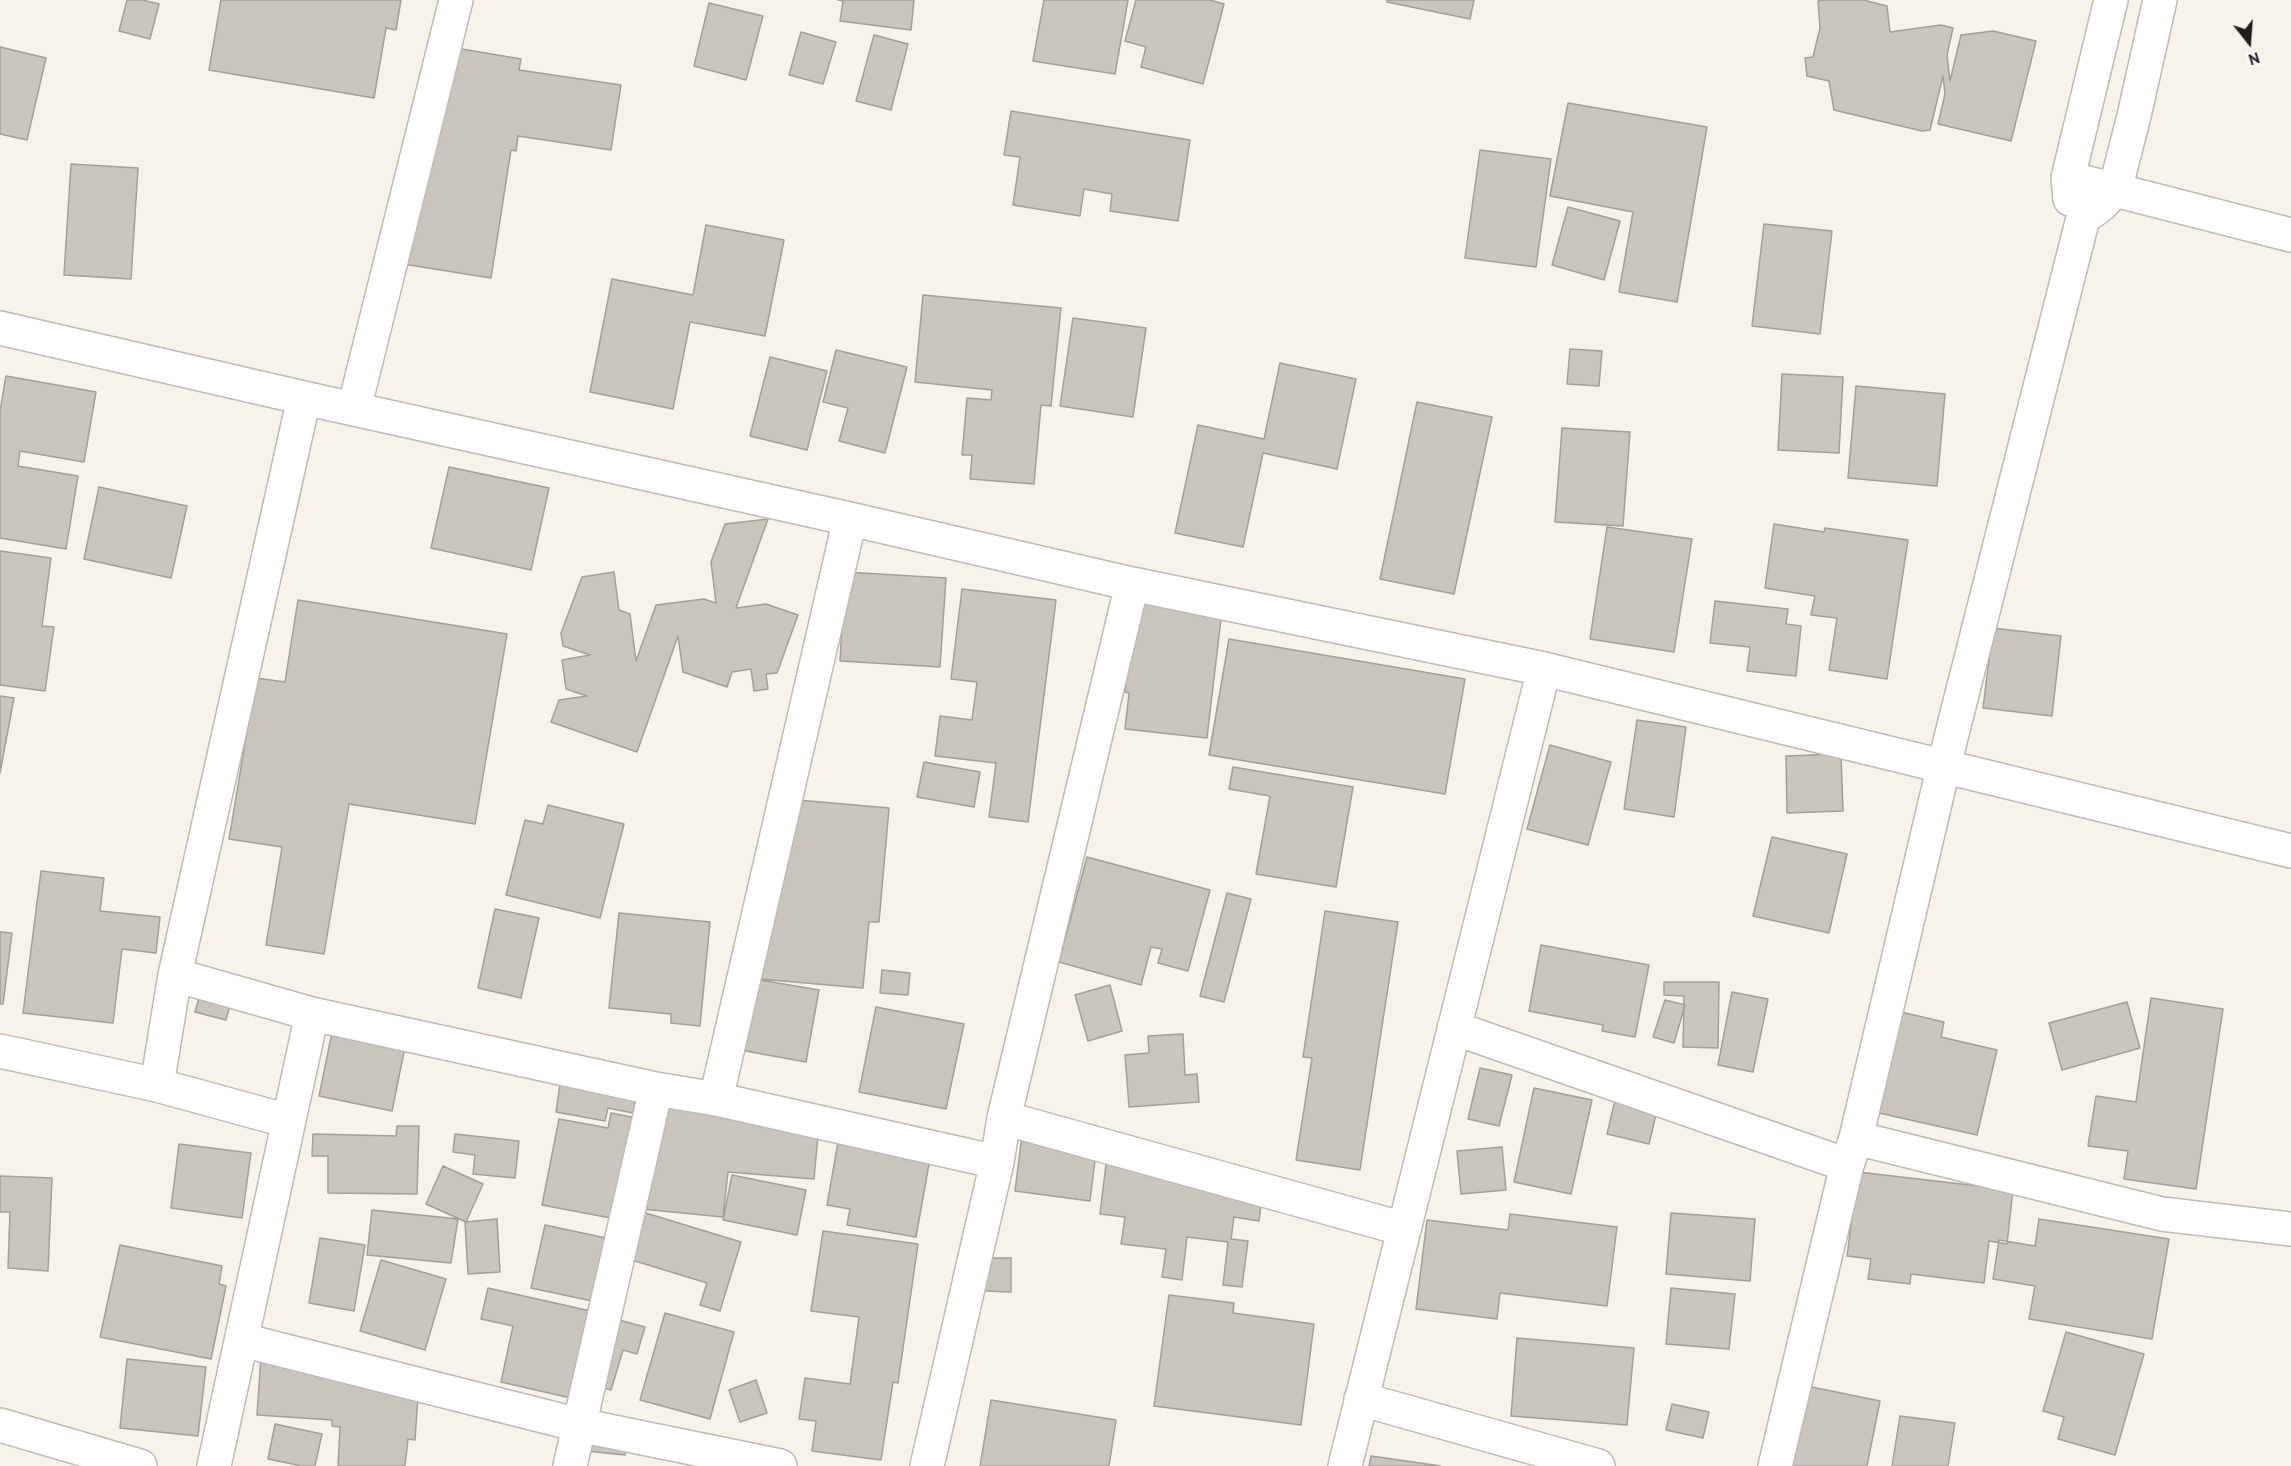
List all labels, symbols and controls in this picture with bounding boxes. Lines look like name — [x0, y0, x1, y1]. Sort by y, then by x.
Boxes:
north arrow — [2219, 12, 2279, 72]
text: N — [2246, 48, 2262, 70]

